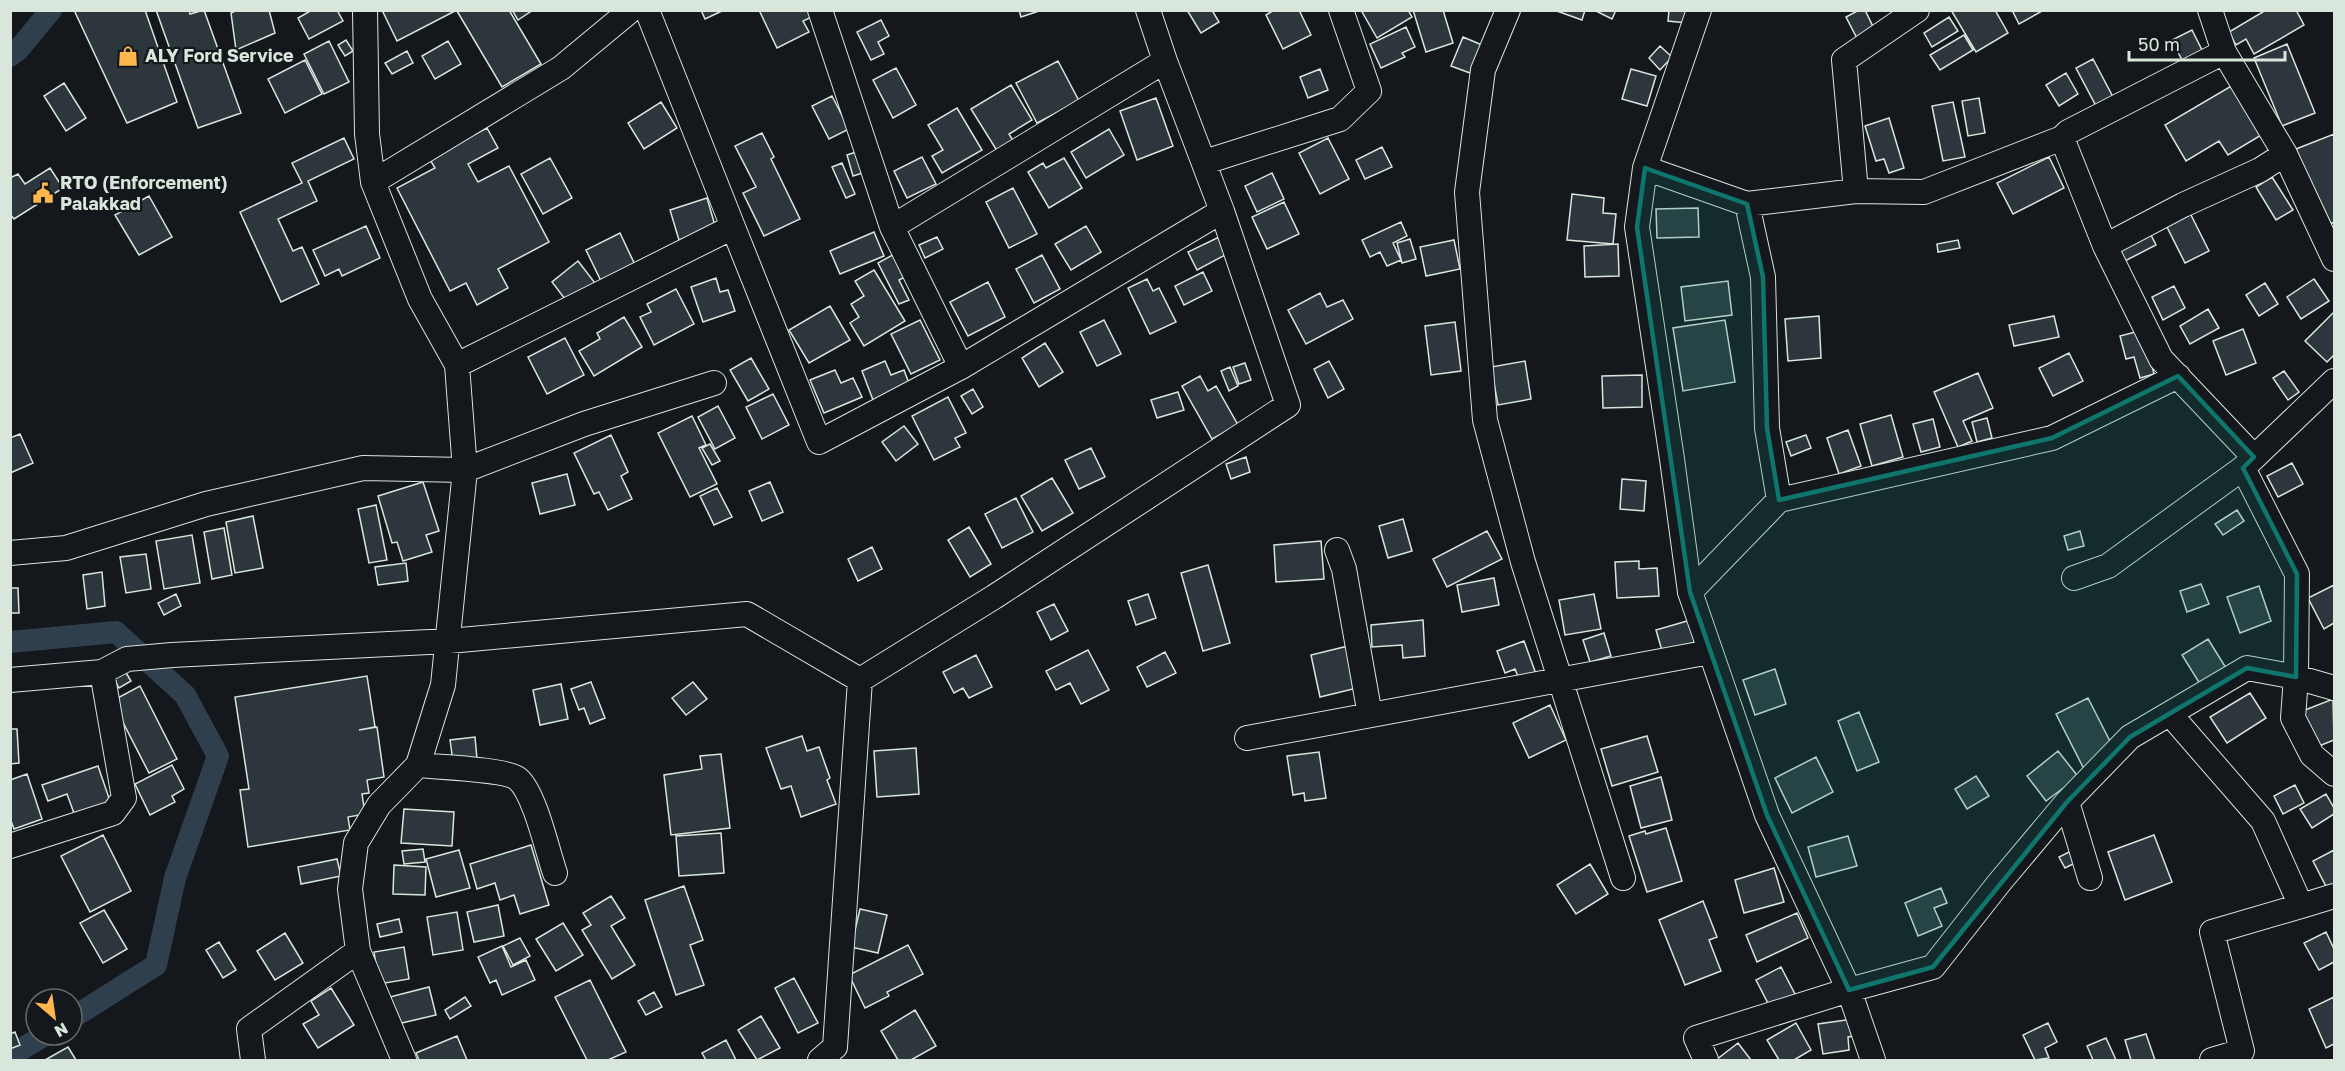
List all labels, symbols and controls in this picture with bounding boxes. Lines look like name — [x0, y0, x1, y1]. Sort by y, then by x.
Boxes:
scale bar — [2129, 24, 2285, 62]
text: 50 m — [2138, 33, 2180, 55]
shop icon: ALY Ford Service — [116, 44, 140, 68]
place label: ALY Ford Service — [145, 44, 294, 66]
place label: RTO (Enforcement) Palakkad — [60, 171, 227, 214]
public building icon: RTO (Enforcement) Palakkad — [31, 181, 55, 205]
north arrow — [24, 987, 84, 1047]
text: N — [51, 1018, 71, 1042]

